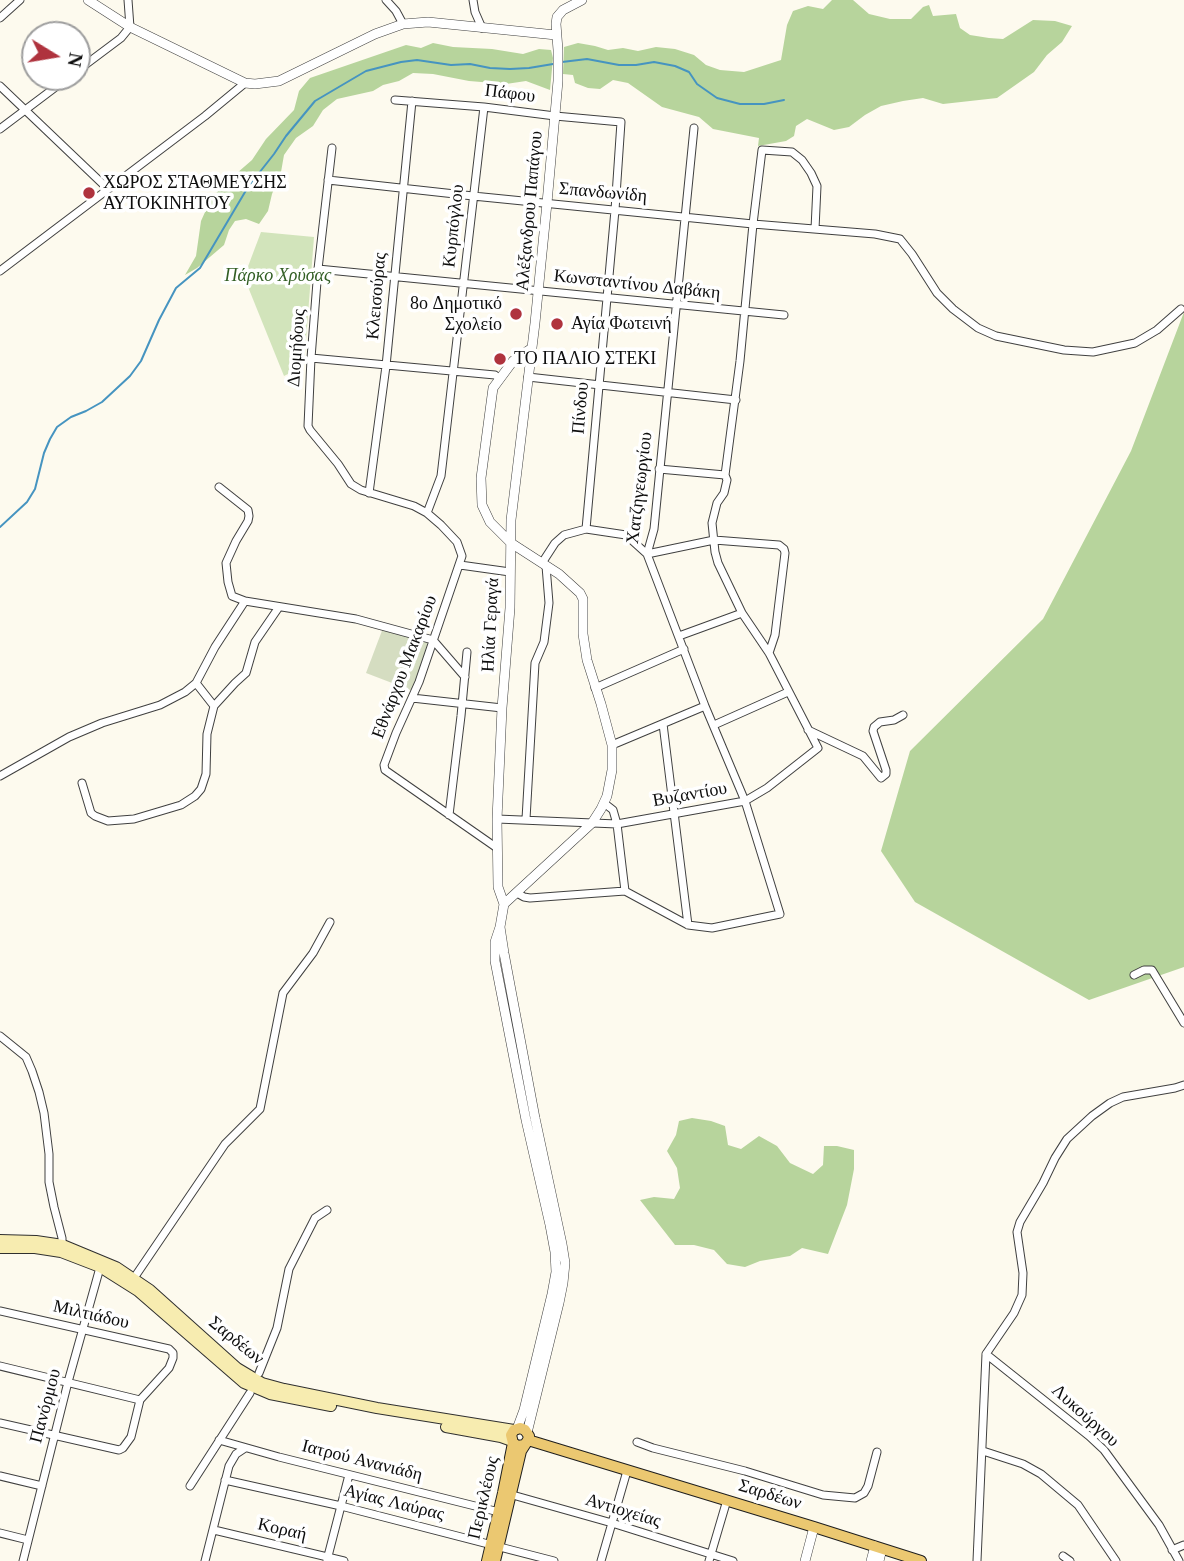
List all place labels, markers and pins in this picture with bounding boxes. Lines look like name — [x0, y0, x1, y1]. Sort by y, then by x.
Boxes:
place label: ΧΩΡΟΣ ΣΤΑΘΜΕΥΣΗΣ ΑΥΤΟΚΙΝΗΤΟΥ — [103, 172, 287, 214]
marker: ΧΩΡΟΣ ΣΤΑΘΜΕΥΣΗΣ ΑΥΤΟΚΙΝΗΤΟΥ — [81, 185, 97, 201]
place label: 8ο Δημοτικό Σχολείο — [410, 293, 502, 336]
marker: 8ο Δημοτικό Σχολείο — [508, 306, 524, 322]
place label: Αγία Φωτεινή — [571, 313, 672, 335]
marker: Αγία Φωτεινή — [549, 316, 565, 332]
place label: ΤΟ ΠΑΛΙΟ ΣΤΕΚΙ — [514, 348, 656, 370]
marker: ΤΟ ΠΑΛΙΟ ΣΤΕΚΙ — [492, 351, 508, 367]

